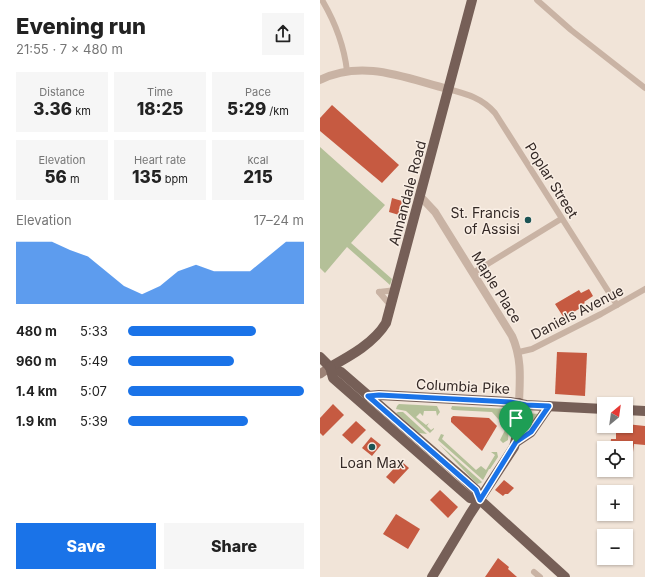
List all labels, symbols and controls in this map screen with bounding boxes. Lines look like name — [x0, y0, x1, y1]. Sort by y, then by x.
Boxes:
text: Evening run — [16, 13, 146, 39]
button: share — [262, 13, 304, 55]
text: 21:55 · 7 × 480 m — [16, 41, 123, 57]
text: Distance — [39, 85, 85, 99]
text: Time — [147, 85, 173, 99]
text: Pace — [245, 85, 271, 99]
text: 3.36 — [33, 99, 72, 119]
text: 18:25 — [137, 99, 183, 119]
text: 5:29 — [227, 99, 266, 119]
text: km — [72, 104, 91, 118]
text: /km — [266, 104, 289, 118]
street label: Annandale Road — [385, 139, 429, 247]
street label: Poplar Street — [522, 139, 582, 221]
text: Elevation — [38, 153, 86, 167]
text: Heart rate — [134, 153, 186, 167]
text: kcal — [247, 153, 269, 167]
text: 56 — [44, 167, 67, 187]
text: 135 — [132, 167, 162, 187]
text: 215 — [243, 167, 273, 187]
text: m — [67, 172, 80, 186]
text: bpm — [162, 172, 188, 186]
place label: St. Francis of Assisi — [450, 204, 520, 237]
text: Elevation — [16, 212, 72, 228]
text: 17–24 m — [254, 212, 304, 228]
marker: St. Francis of Assisi — [523, 215, 533, 225]
street label: Maple Place — [468, 248, 526, 326]
street label: Daniels Avenue — [528, 281, 626, 343]
text: 480 m — [16, 323, 57, 339]
text: 5:33 — [80, 323, 108, 339]
text: 960 m — [16, 353, 57, 369]
text: 5:49 — [80, 353, 108, 369]
street label: Columbia Pike — [416, 375, 510, 397]
text: 1.4 km — [16, 383, 57, 399]
text: 5:07 — [80, 383, 107, 399]
north arrow — [597, 397, 633, 433]
map controls — [597, 397, 633, 565]
pin — [499, 401, 533, 442]
icon: arrive — [505, 407, 527, 429]
text: 1.9 km — [16, 413, 57, 429]
text: 5:39 — [80, 413, 108, 429]
button: locate — [597, 441, 633, 477]
marker: Loan Max — [367, 442, 377, 452]
place label: Loan Max — [340, 454, 405, 471]
button: + — [597, 485, 633, 521]
button: Save — [16, 523, 156, 569]
button: Share — [164, 523, 304, 569]
button: − — [597, 529, 633, 565]

